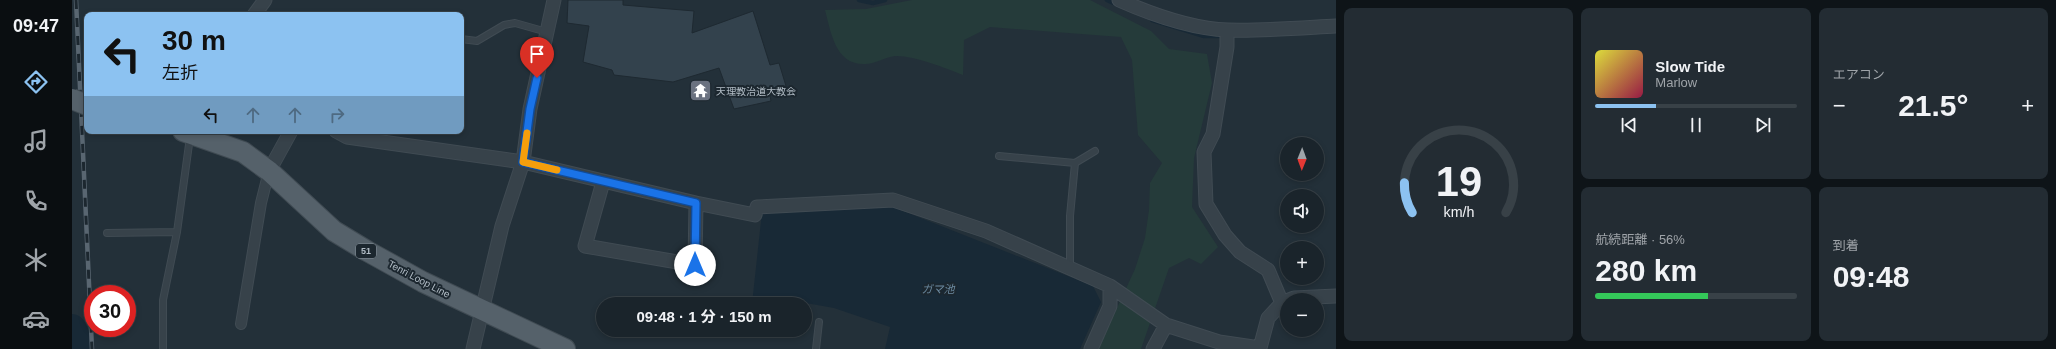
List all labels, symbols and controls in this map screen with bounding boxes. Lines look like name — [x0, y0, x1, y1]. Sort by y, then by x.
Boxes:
text: 09:47 — [13, 16, 59, 36]
text: 30 m — [162, 25, 226, 56]
icon: left — [96, 28, 148, 80]
pin — [520, 37, 554, 78]
icon: arrive — [526, 43, 548, 65]
text: Slow Tide — [1655, 58, 1725, 75]
text: 左折 — [162, 63, 198, 83]
text: エアコン — [1833, 67, 1885, 82]
icon: directions — [22, 68, 50, 96]
text: Marlow — [1655, 75, 1697, 90]
temple icon: 天理教治道大教会 — [688, 78, 714, 104]
place label: 天理教治道大教会 — [716, 86, 796, 97]
text: 21.5° — [1898, 89, 1969, 122]
text: − — [1833, 93, 1846, 118]
text: + — [2021, 93, 2034, 118]
icon: left — [200, 104, 222, 126]
icon: ahead — [242, 104, 264, 126]
icon: ahead — [284, 104, 306, 126]
icon: right — [326, 104, 348, 126]
icon: previous — [1618, 114, 1640, 136]
icon: pause — [1685, 114, 1707, 136]
icon: next — [1752, 114, 1774, 136]
icon: music — [22, 127, 50, 155]
north arrow — [1280, 137, 1324, 181]
map controls — [1280, 137, 1324, 337]
text: 19 — [1436, 157, 1482, 204]
icon: phone — [22, 187, 50, 215]
button: sound — [1280, 189, 1324, 233]
text: km/h — [1443, 203, 1474, 219]
text: 航続距離 · 56% — [1595, 232, 1685, 247]
text: 到着 — [1833, 238, 1859, 253]
button: + — [1280, 241, 1324, 285]
road number: 51 — [356, 244, 376, 258]
position arrow — [674, 244, 716, 286]
icon: climate — [22, 246, 50, 274]
text: 280 km — [1595, 254, 1697, 287]
street label: Tenri Loop Line — [386, 258, 452, 300]
text: 09:48 — [1833, 260, 1909, 293]
water label: ガマ池 — [922, 283, 955, 295]
speed limit sign: 30 — [84, 285, 136, 337]
button: − — [1280, 293, 1324, 337]
icon: car — [22, 305, 50, 333]
text: 09:48 · 1 分 · 150 m — [636, 308, 772, 325]

